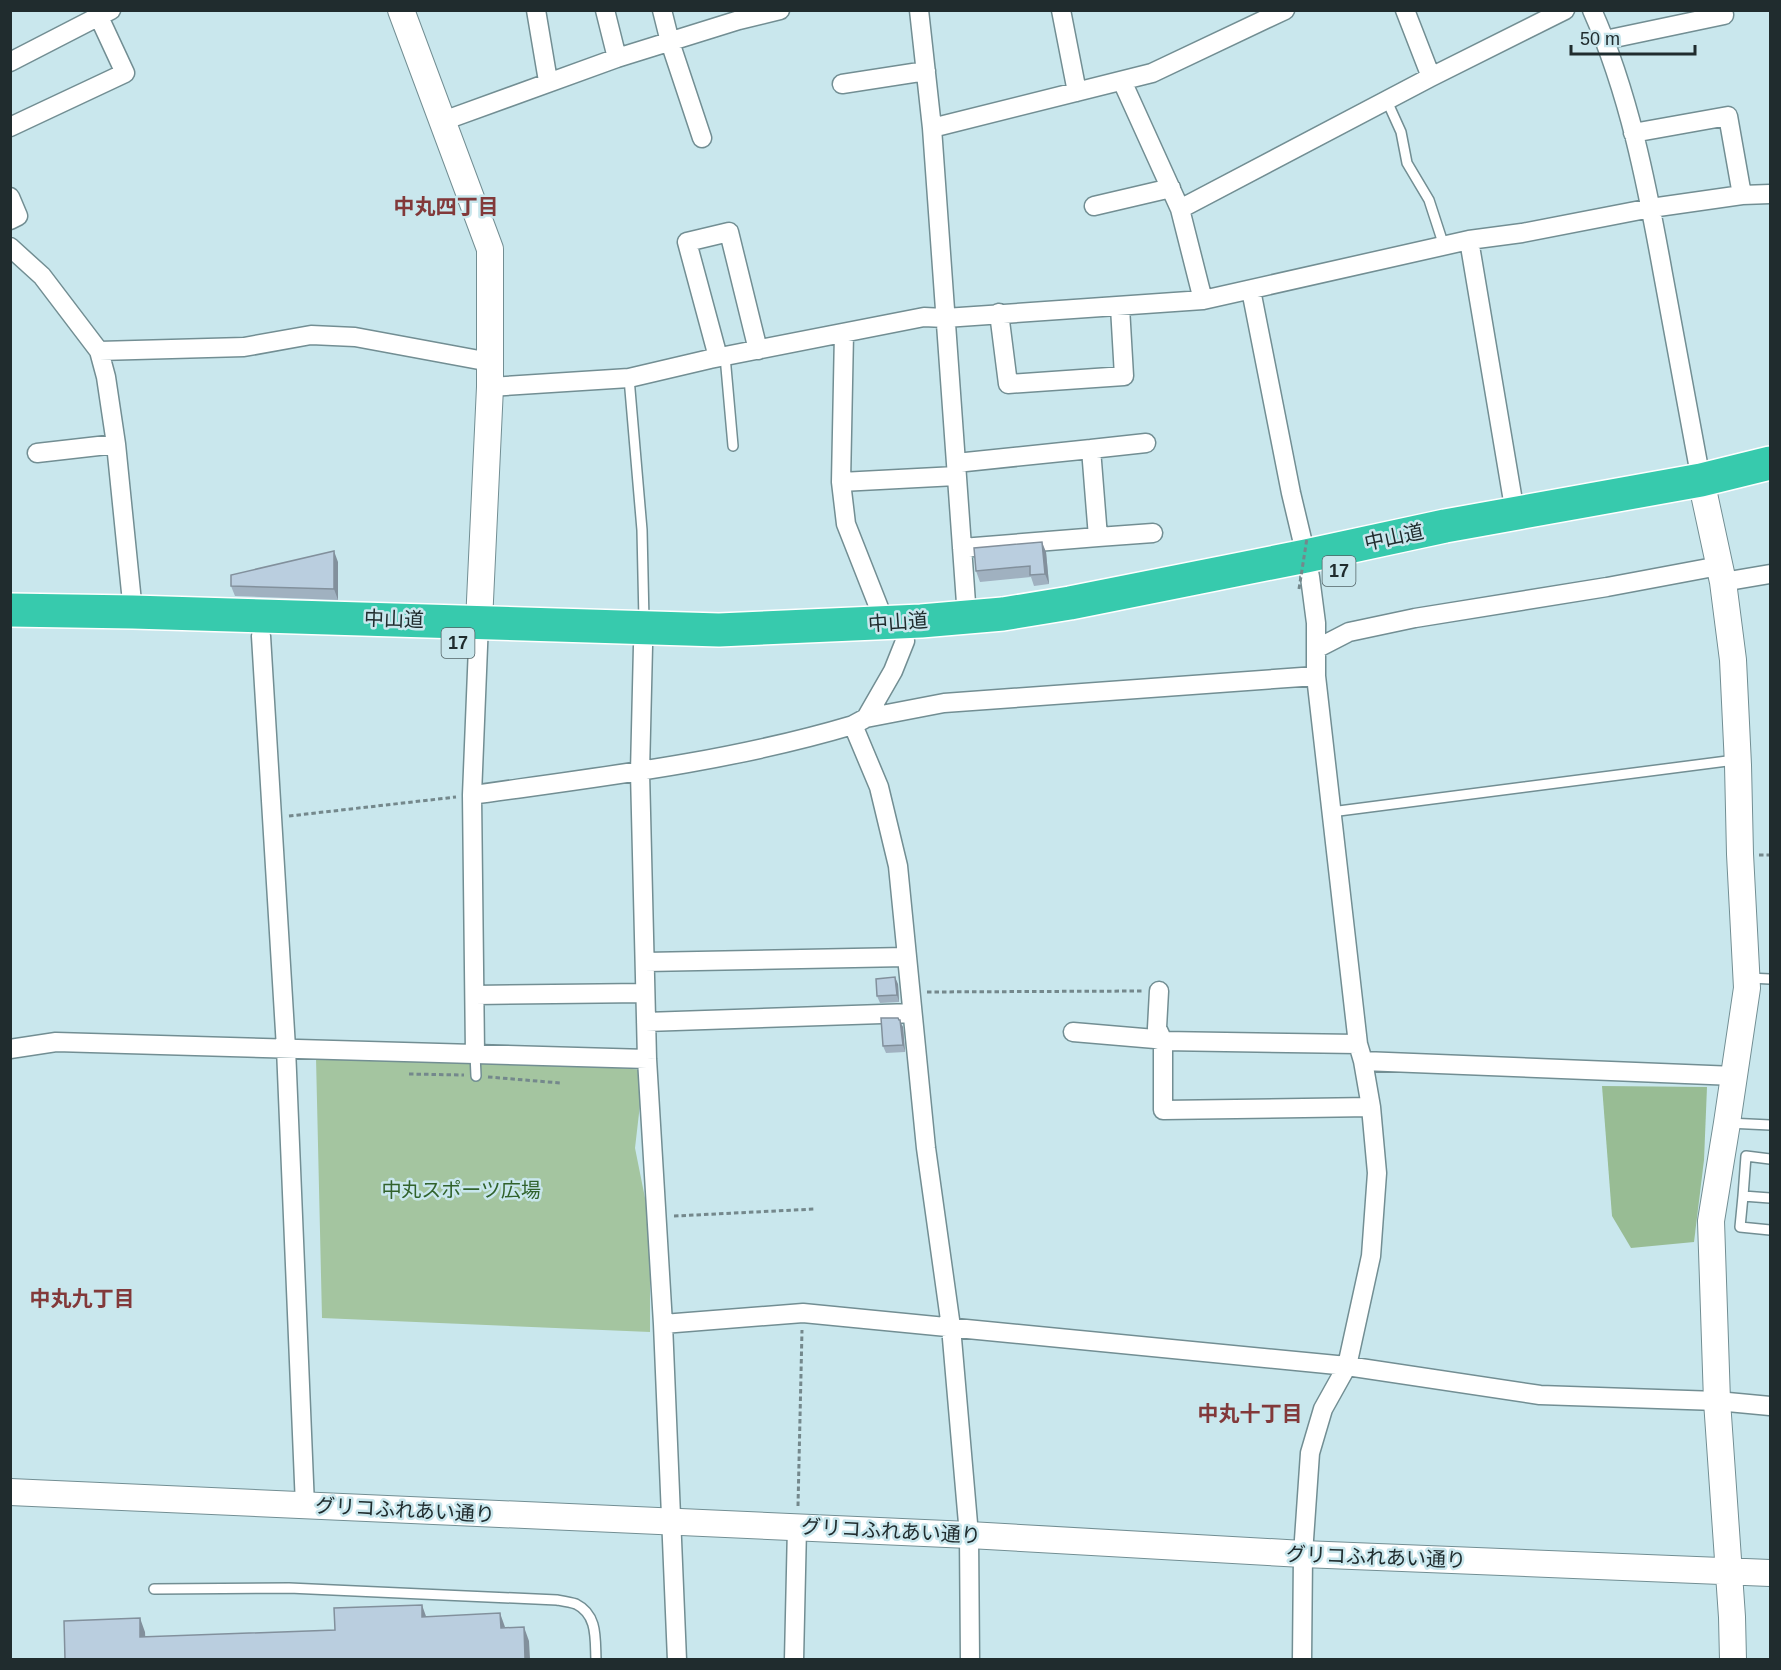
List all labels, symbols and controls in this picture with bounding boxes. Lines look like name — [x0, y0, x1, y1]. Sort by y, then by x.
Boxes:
scale bar — [1571, 18, 1696, 56]
text: 50 m — [1580, 29, 1620, 49]
district label: 中丸四丁目 — [394, 195, 499, 218]
street label: 中山道 — [1362, 520, 1426, 554]
road number: 17 — [1322, 556, 1356, 586]
street label: 中山道 — [364, 607, 424, 631]
street label: 中山道 — [867, 609, 929, 635]
road number: 17 — [442, 628, 474, 658]
park label: 中丸スポーツ広場 — [381, 1179, 541, 1201]
district label: 中丸九丁目 — [30, 1287, 135, 1310]
district label: 中丸十丁目 — [1198, 1402, 1303, 1425]
street label: グリコふれあい通り — [315, 1494, 495, 1526]
street label: グリコふれあい通り — [801, 1515, 981, 1547]
street label: グリコふれあい通り — [1286, 1543, 1466, 1571]

